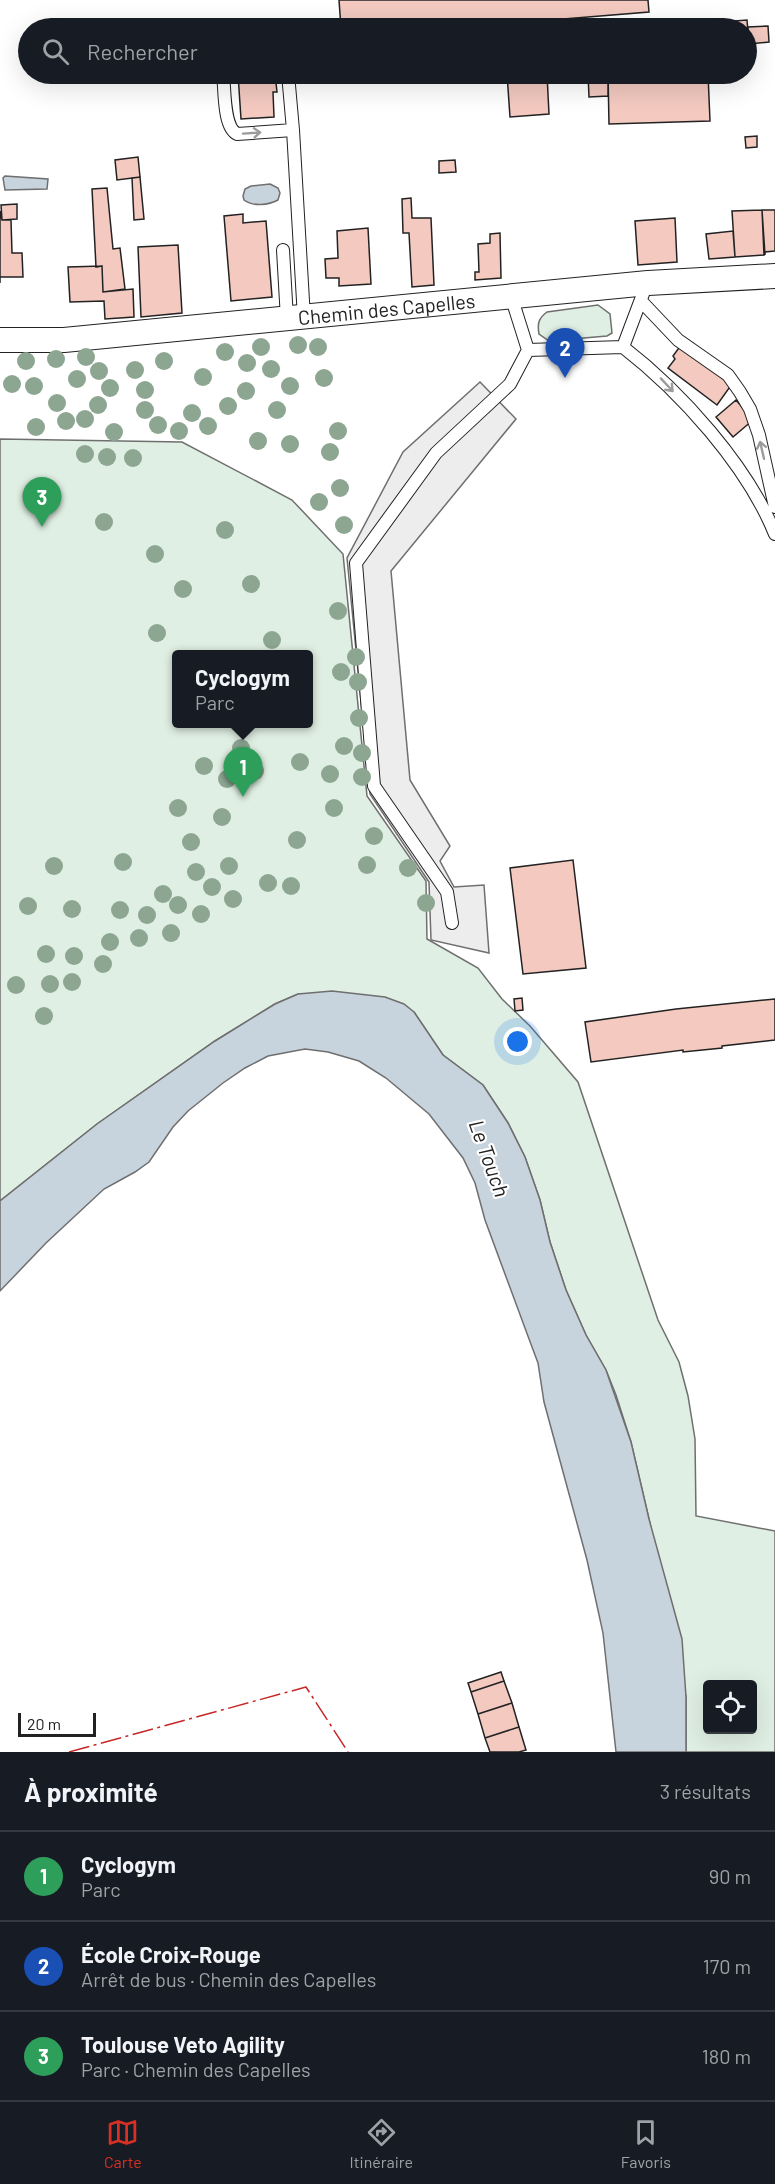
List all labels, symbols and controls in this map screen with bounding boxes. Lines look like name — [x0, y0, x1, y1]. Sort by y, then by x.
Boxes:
search box — [18, 18, 757, 84]
icon: search — [39, 35, 72, 68]
text: Rechercher — [87, 38, 198, 64]
one-way arrow — [241, 127, 261, 138]
street label: Chemin des Capelles — [297, 288, 476, 329]
pin: 2 — [546, 328, 584, 378]
one-way arrow — [660, 377, 674, 392]
one-way arrow — [756, 441, 768, 460]
pin: 3 — [22, 478, 62, 527]
popup — [172, 650, 313, 728]
text: Cyclogym — [195, 664, 290, 690]
text: Parc — [195, 690, 235, 714]
pin: 1 — [224, 748, 262, 797]
your location — [503, 1027, 532, 1056]
water label: Le Touch — [465, 1116, 515, 1200]
map controls — [703, 1680, 757, 1734]
button: locate — [703, 1680, 757, 1734]
scale bar — [18, 1710, 96, 1738]
text: 20 m — [27, 1714, 61, 1733]
text: À proximité — [24, 1776, 158, 1807]
text: 3 résultats — [660, 1779, 751, 1803]
text: Cyclogym — [81, 1851, 176, 1877]
text: 1 — [40, 1864, 47, 1888]
text: 90 m — [709, 1864, 751, 1888]
text: Parc — [81, 1877, 121, 1901]
text: École Croix-Rouge — [81, 1941, 261, 1967]
text: 2 — [38, 1954, 49, 1978]
text: 170 m — [703, 1954, 751, 1978]
text: Arrêt de bus · Chemin des Capelles — [81, 1967, 376, 1991]
text: Toulouse Veto Agility — [81, 2031, 285, 2057]
text: 3 — [38, 2044, 49, 2068]
text: 180 m — [702, 2044, 751, 2068]
text: Parc · Chemin des Capelles — [81, 2057, 311, 2081]
tab: Carte — [104, 2116, 142, 2171]
tab: Itinéraire — [350, 2116, 413, 2171]
tab: Favoris — [621, 2116, 671, 2171]

